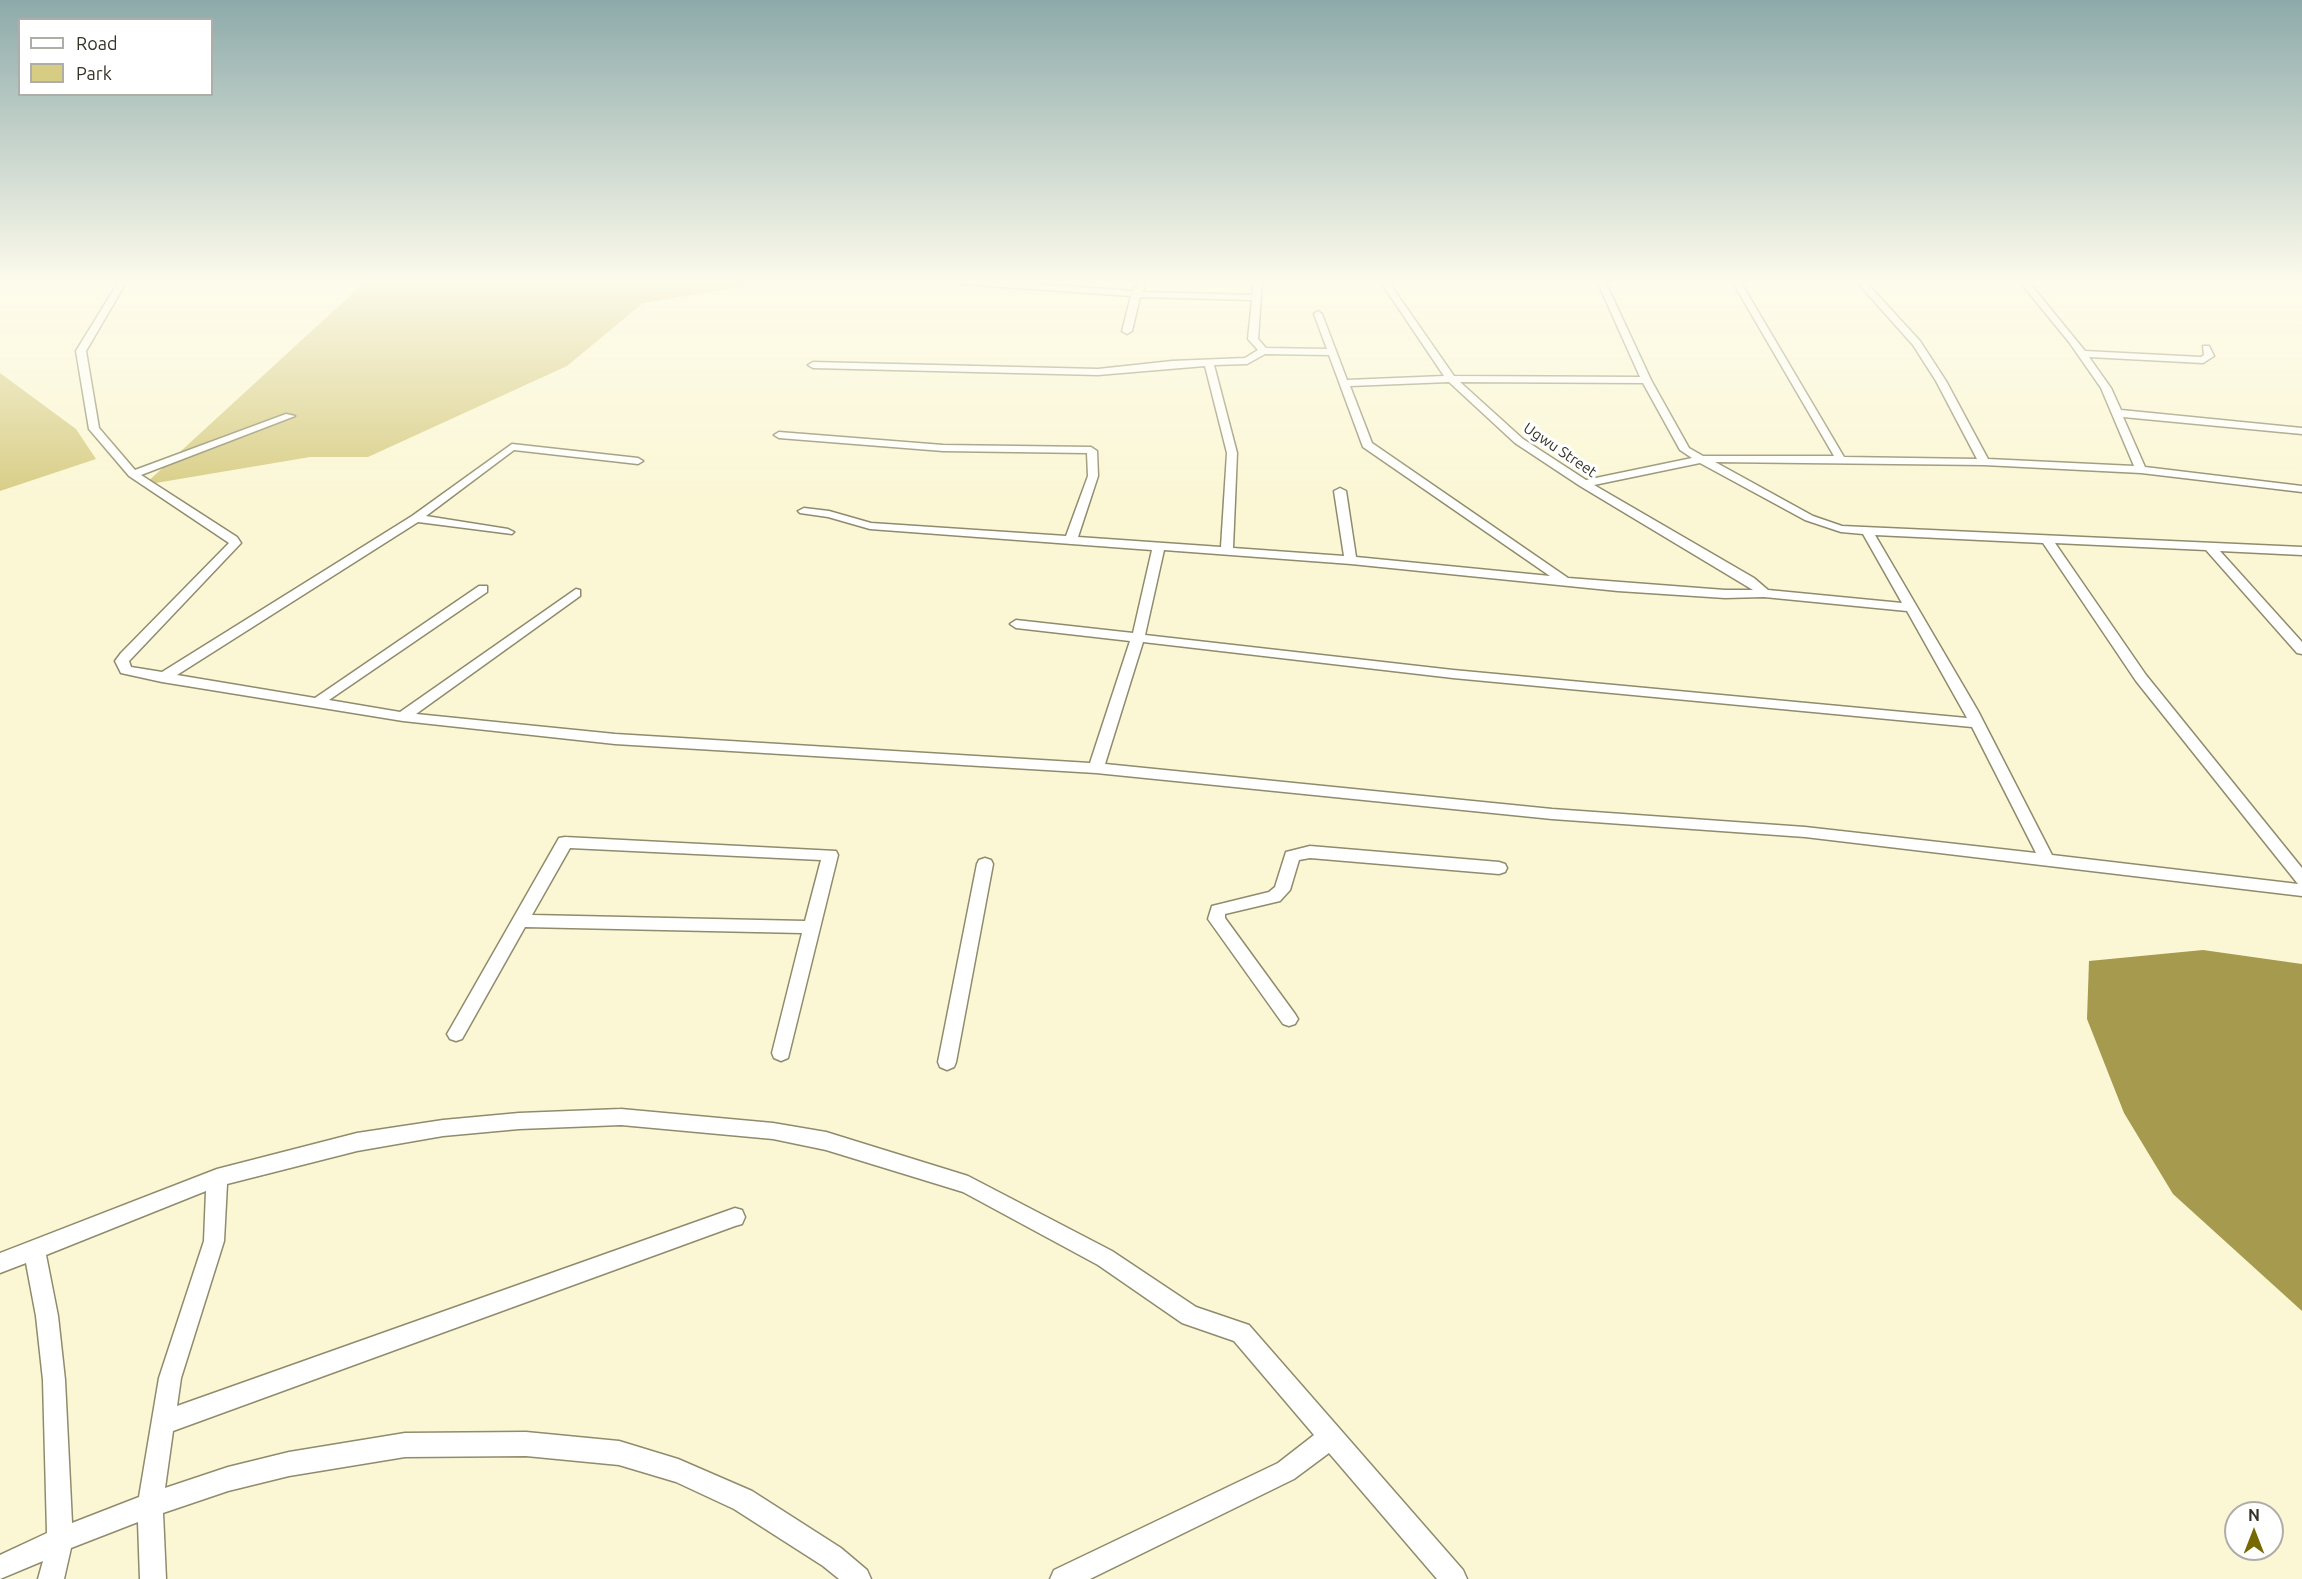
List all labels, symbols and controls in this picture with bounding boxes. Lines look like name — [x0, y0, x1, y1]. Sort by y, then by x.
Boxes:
legend — [18, 18, 213, 96]
text: Road — [76, 33, 118, 53]
text: Park — [76, 63, 112, 83]
street label: Ugwu Street — [1520, 419, 1600, 481]
north arrow — [2224, 1501, 2284, 1561]
text: N — [2248, 1506, 2260, 1524]

